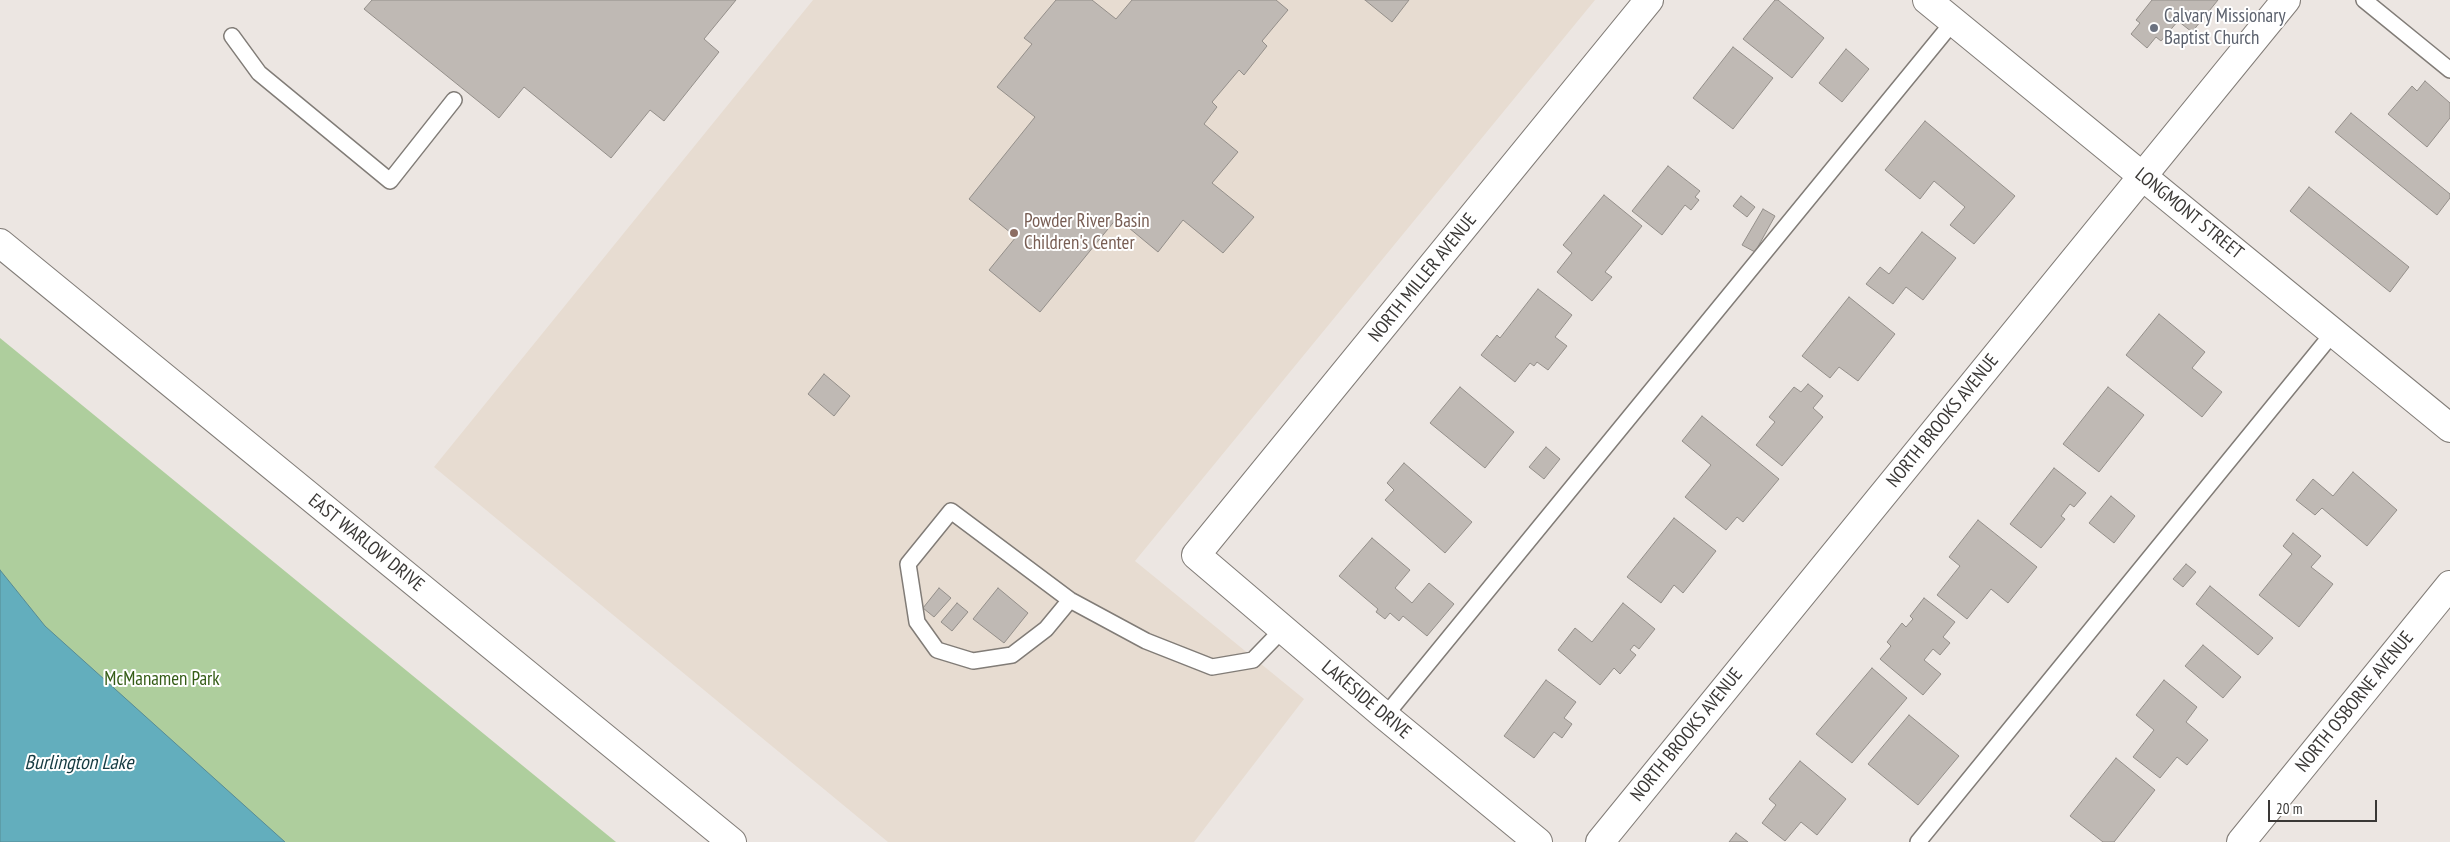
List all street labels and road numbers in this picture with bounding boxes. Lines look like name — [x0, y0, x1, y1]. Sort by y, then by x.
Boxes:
street label: LONGMONT STREET — [2130, 163, 2248, 265]
street label: NORTH MILLER AVENUE — [1364, 209, 1482, 347]
street label: NORTH BROOKS AVENUE — [1882, 350, 2004, 492]
street label: EAST WARLOW DRIVE — [304, 489, 428, 597]
street label: NORTH OSBORNE AVENUE — [2291, 627, 2419, 777]
street label: LAKESIDE DRIVE — [1317, 656, 1415, 744]
street label: NORTH BROOKS AVENUE — [1626, 664, 1748, 806]

